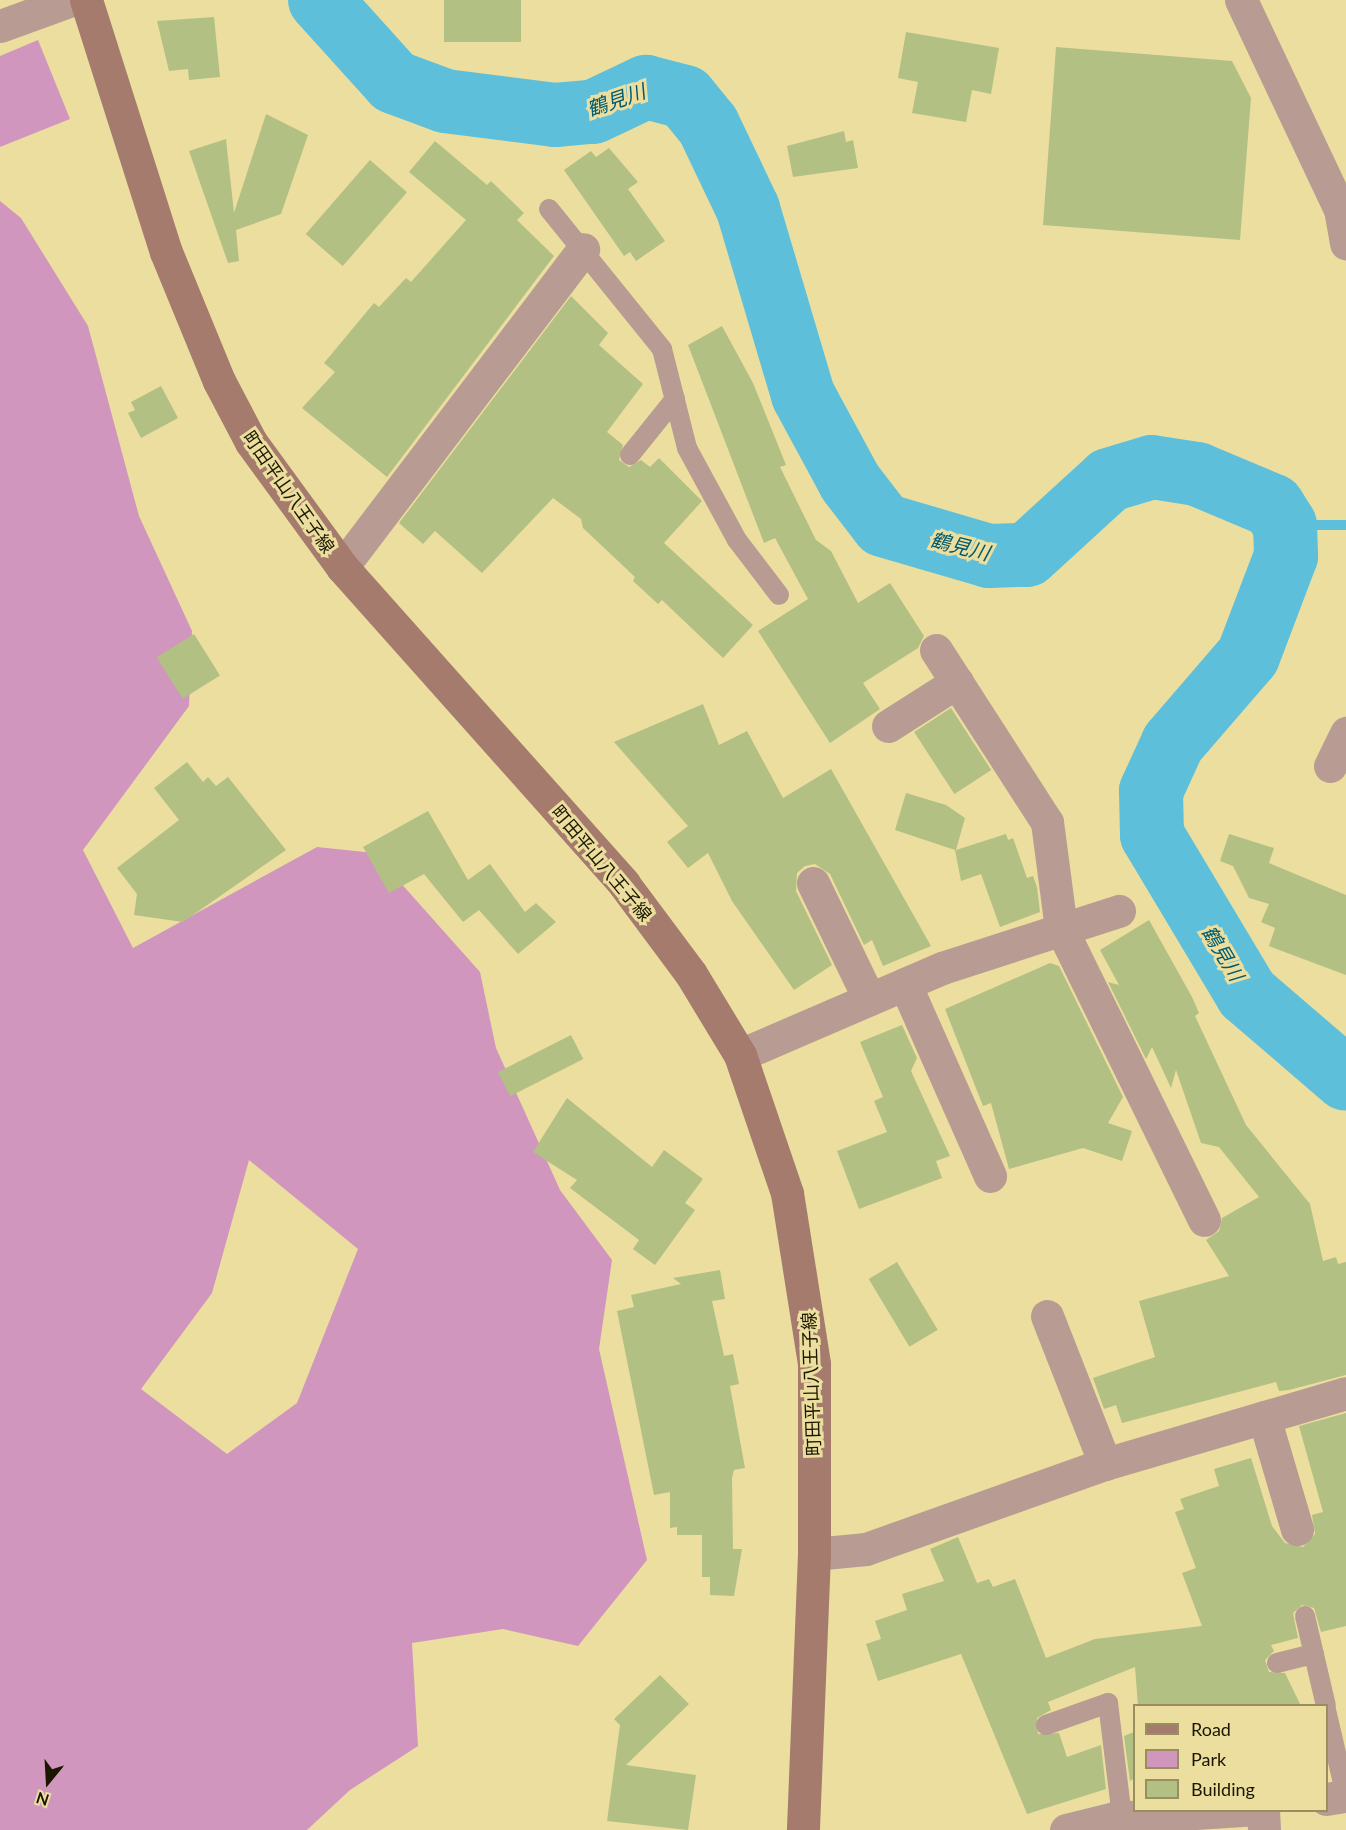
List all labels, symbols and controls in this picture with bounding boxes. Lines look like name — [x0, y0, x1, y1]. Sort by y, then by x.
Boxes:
water label: 鶴見川 — [584, 79, 648, 121]
street label: 町田平山八王子線 — [239, 427, 339, 557]
water label: 鶴見川 — [928, 527, 992, 565]
street label: 町田平山八王子線 — [547, 801, 657, 925]
water label: 鶴見川 — [1197, 921, 1249, 985]
street label: 町田平山八王子線 — [798, 1312, 824, 1456]
legend — [1133, 1704, 1328, 1812]
text: Road — [1191, 1718, 1231, 1740]
text: Park — [1191, 1748, 1226, 1770]
north arrow — [18, 1752, 78, 1812]
text: Building — [1191, 1778, 1255, 1800]
text: N — [33, 1789, 51, 1811]

